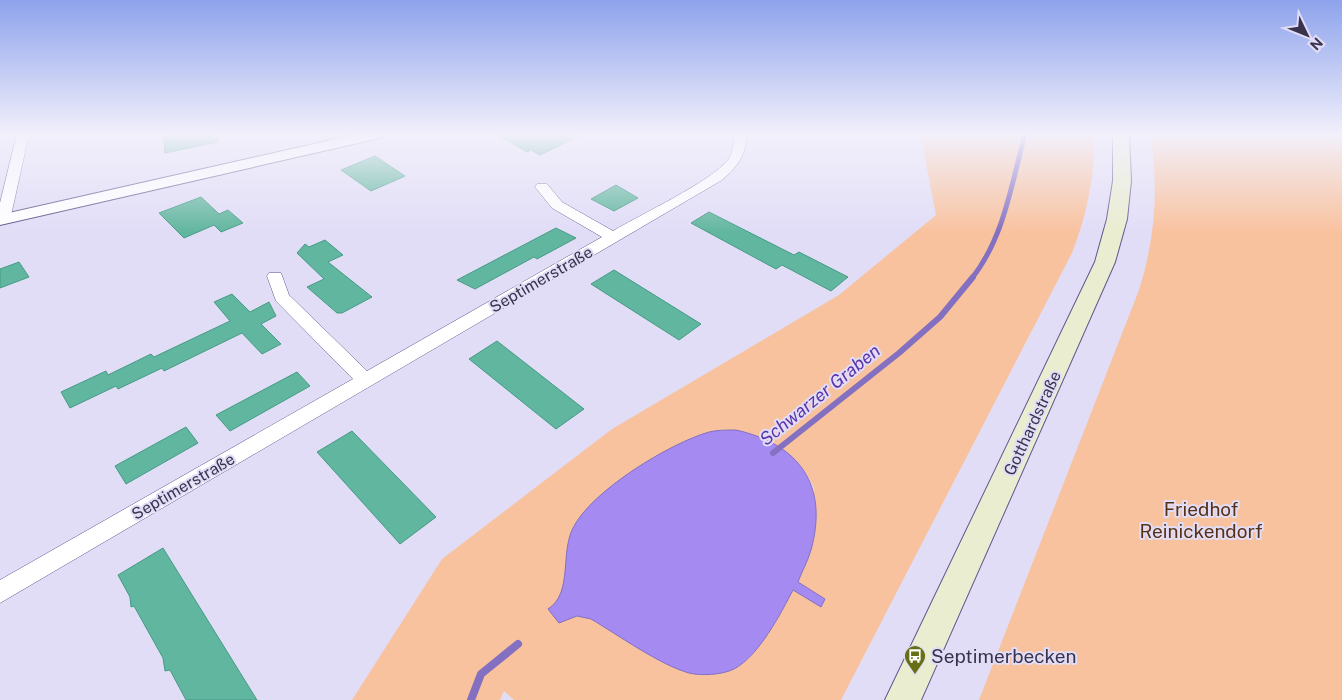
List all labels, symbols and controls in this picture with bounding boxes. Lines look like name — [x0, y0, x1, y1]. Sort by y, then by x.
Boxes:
north arrow — [1282, 10, 1332, 60]
text: N — [1307, 34, 1326, 53]
street label: Septimerstraße — [486, 242, 596, 317]
water label: Schwarzer Graben — [755, 340, 884, 450]
street label: Gotthardstraße — [1000, 368, 1065, 479]
street label: Septimerstraße — [128, 449, 238, 524]
park label: Friedhof Reinickendorf — [1139, 498, 1263, 542]
bus stop icon: Septimerbecken — [903, 644, 927, 675]
place label: Septimerbecken — [931, 645, 1076, 667]

